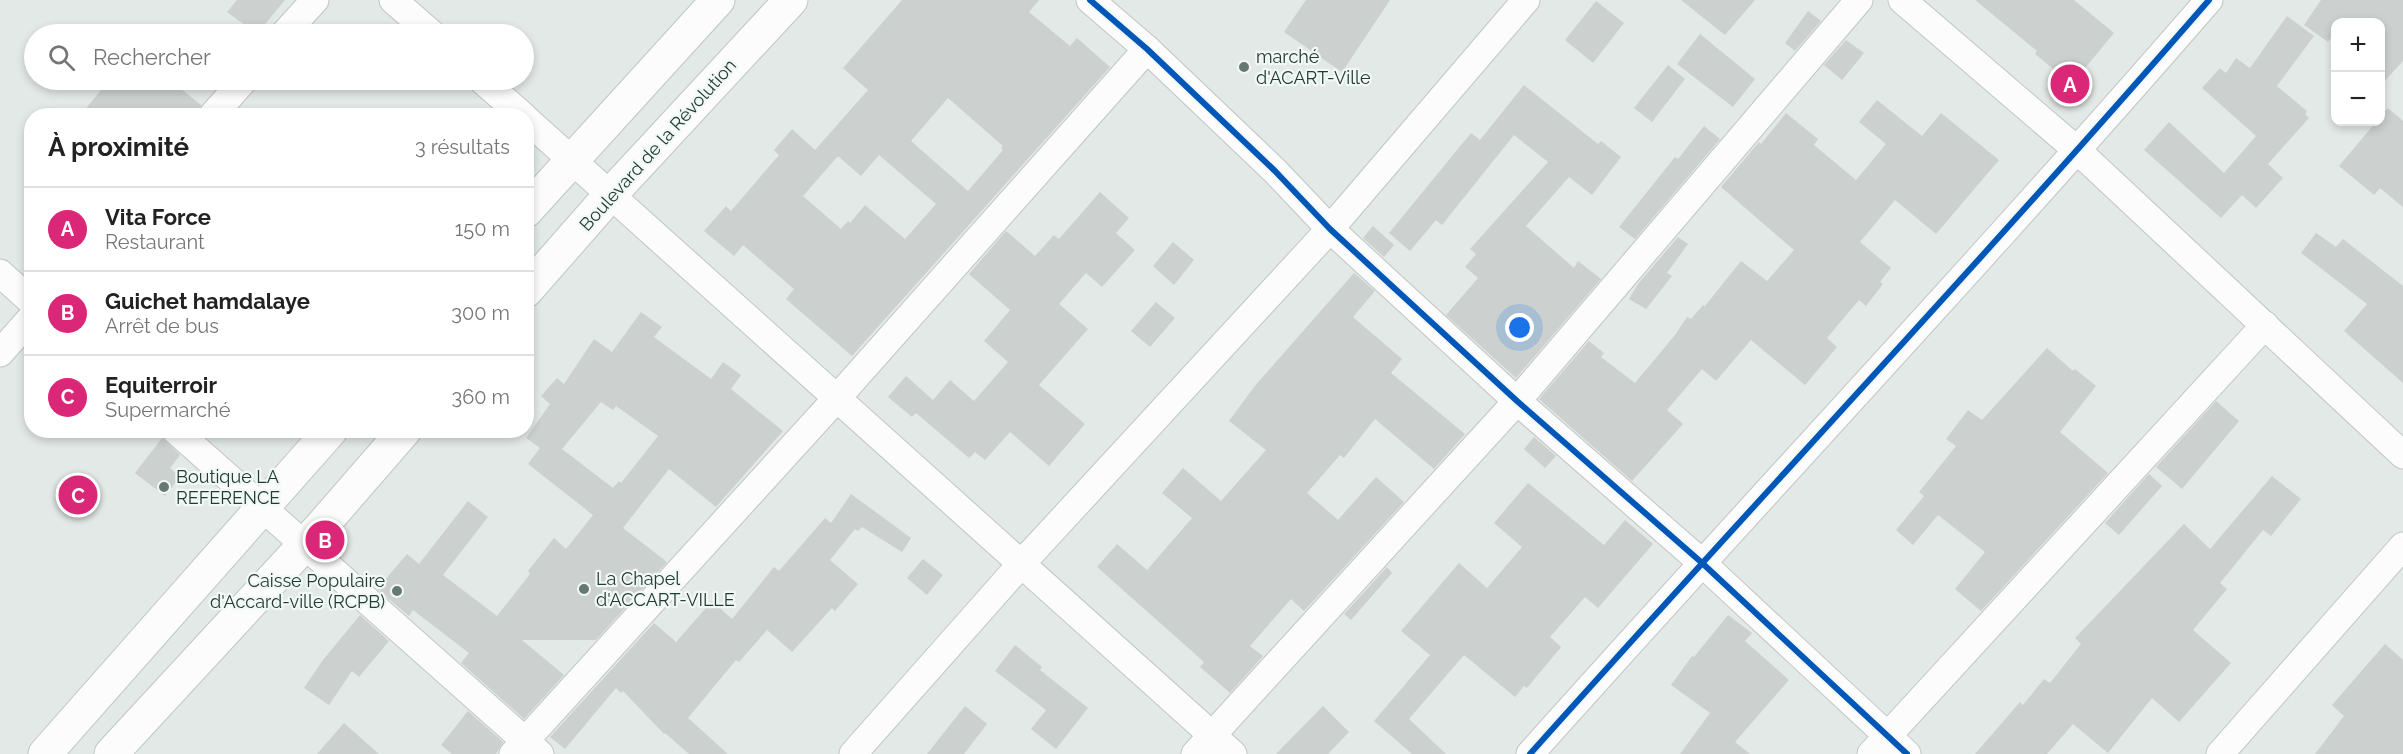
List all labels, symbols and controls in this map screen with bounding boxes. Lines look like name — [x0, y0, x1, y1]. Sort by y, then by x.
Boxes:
map controls — [2331, 18, 2385, 126]
button: + — [2331, 18, 2385, 72]
search box — [24, 24, 534, 90]
icon: search — [45, 41, 78, 74]
text: Rechercher — [93, 44, 211, 70]
place label: marché d'ACART-Ville — [1256, 46, 1371, 88]
street label: Boulevard de la Révolution — [575, 54, 740, 235]
marker: marché d'ACART-Ville — [1237, 60, 1251, 74]
pin: A — [2050, 62, 2090, 106]
button: − — [2331, 72, 2385, 126]
text: À proximité — [48, 132, 189, 162]
text: 3 résultats — [415, 135, 510, 159]
text: Vita Force — [105, 204, 211, 230]
text: A — [61, 217, 74, 241]
text: 150 m — [455, 217, 510, 241]
text: Restaurant — [105, 230, 205, 254]
text: Guichet hamdalaye — [105, 288, 310, 314]
text: B — [61, 301, 74, 325]
text: 300 m — [451, 301, 510, 325]
your location — [1505, 313, 1534, 342]
text: Arrêt de bus — [105, 314, 219, 338]
text: Equiterroir — [105, 372, 217, 398]
text: C — [61, 385, 74, 409]
text: 360 m — [452, 385, 510, 409]
text: Supermarché — [105, 398, 230, 422]
place label: Boutique LA REFERENCE — [176, 466, 280, 508]
pin: C — [58, 472, 98, 518]
marker: Boutique LA REFERENCE — [157, 480, 171, 494]
pin: B — [306, 518, 344, 562]
place label: La Chapel d'ACCART-VILLE — [596, 568, 735, 610]
place label: Caisse Populaire d'Accard-ville (RCPB) — [210, 570, 385, 612]
marker: La Chapel d'ACCART-VILLE — [577, 582, 591, 596]
marker: Caisse Populaire d'Accard-ville (RCPB) — [390, 584, 404, 598]

